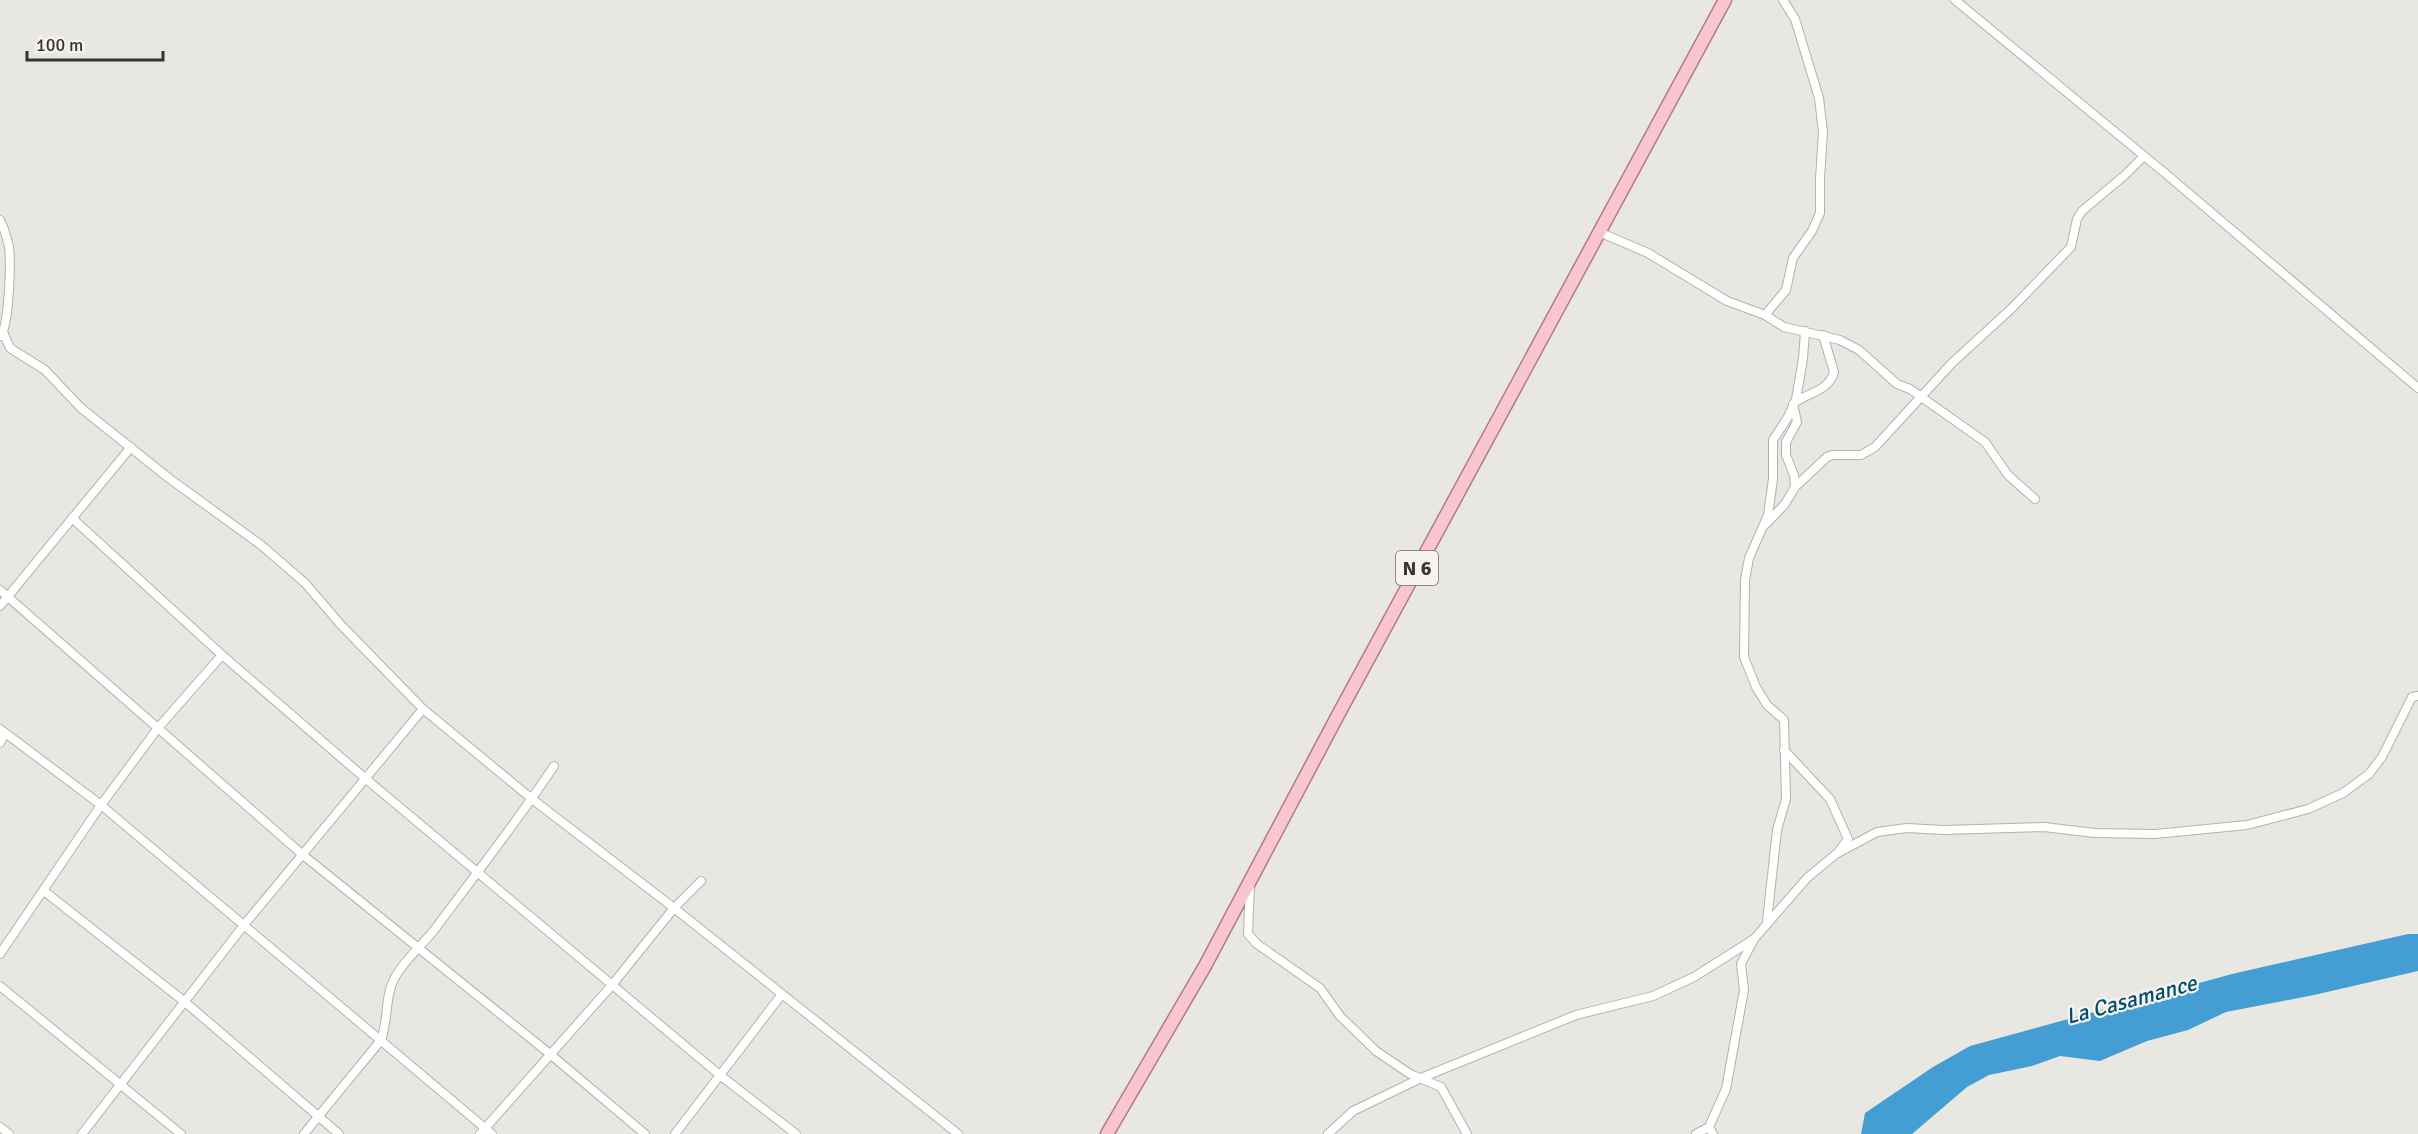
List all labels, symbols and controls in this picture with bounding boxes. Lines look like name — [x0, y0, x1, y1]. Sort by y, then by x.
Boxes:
scale bar — [27, 24, 164, 62]
text: 100 m — [36, 34, 83, 56]
road number: N 6 — [1396, 551, 1438, 585]
water label: La Casamance — [2063, 969, 2200, 1030]

